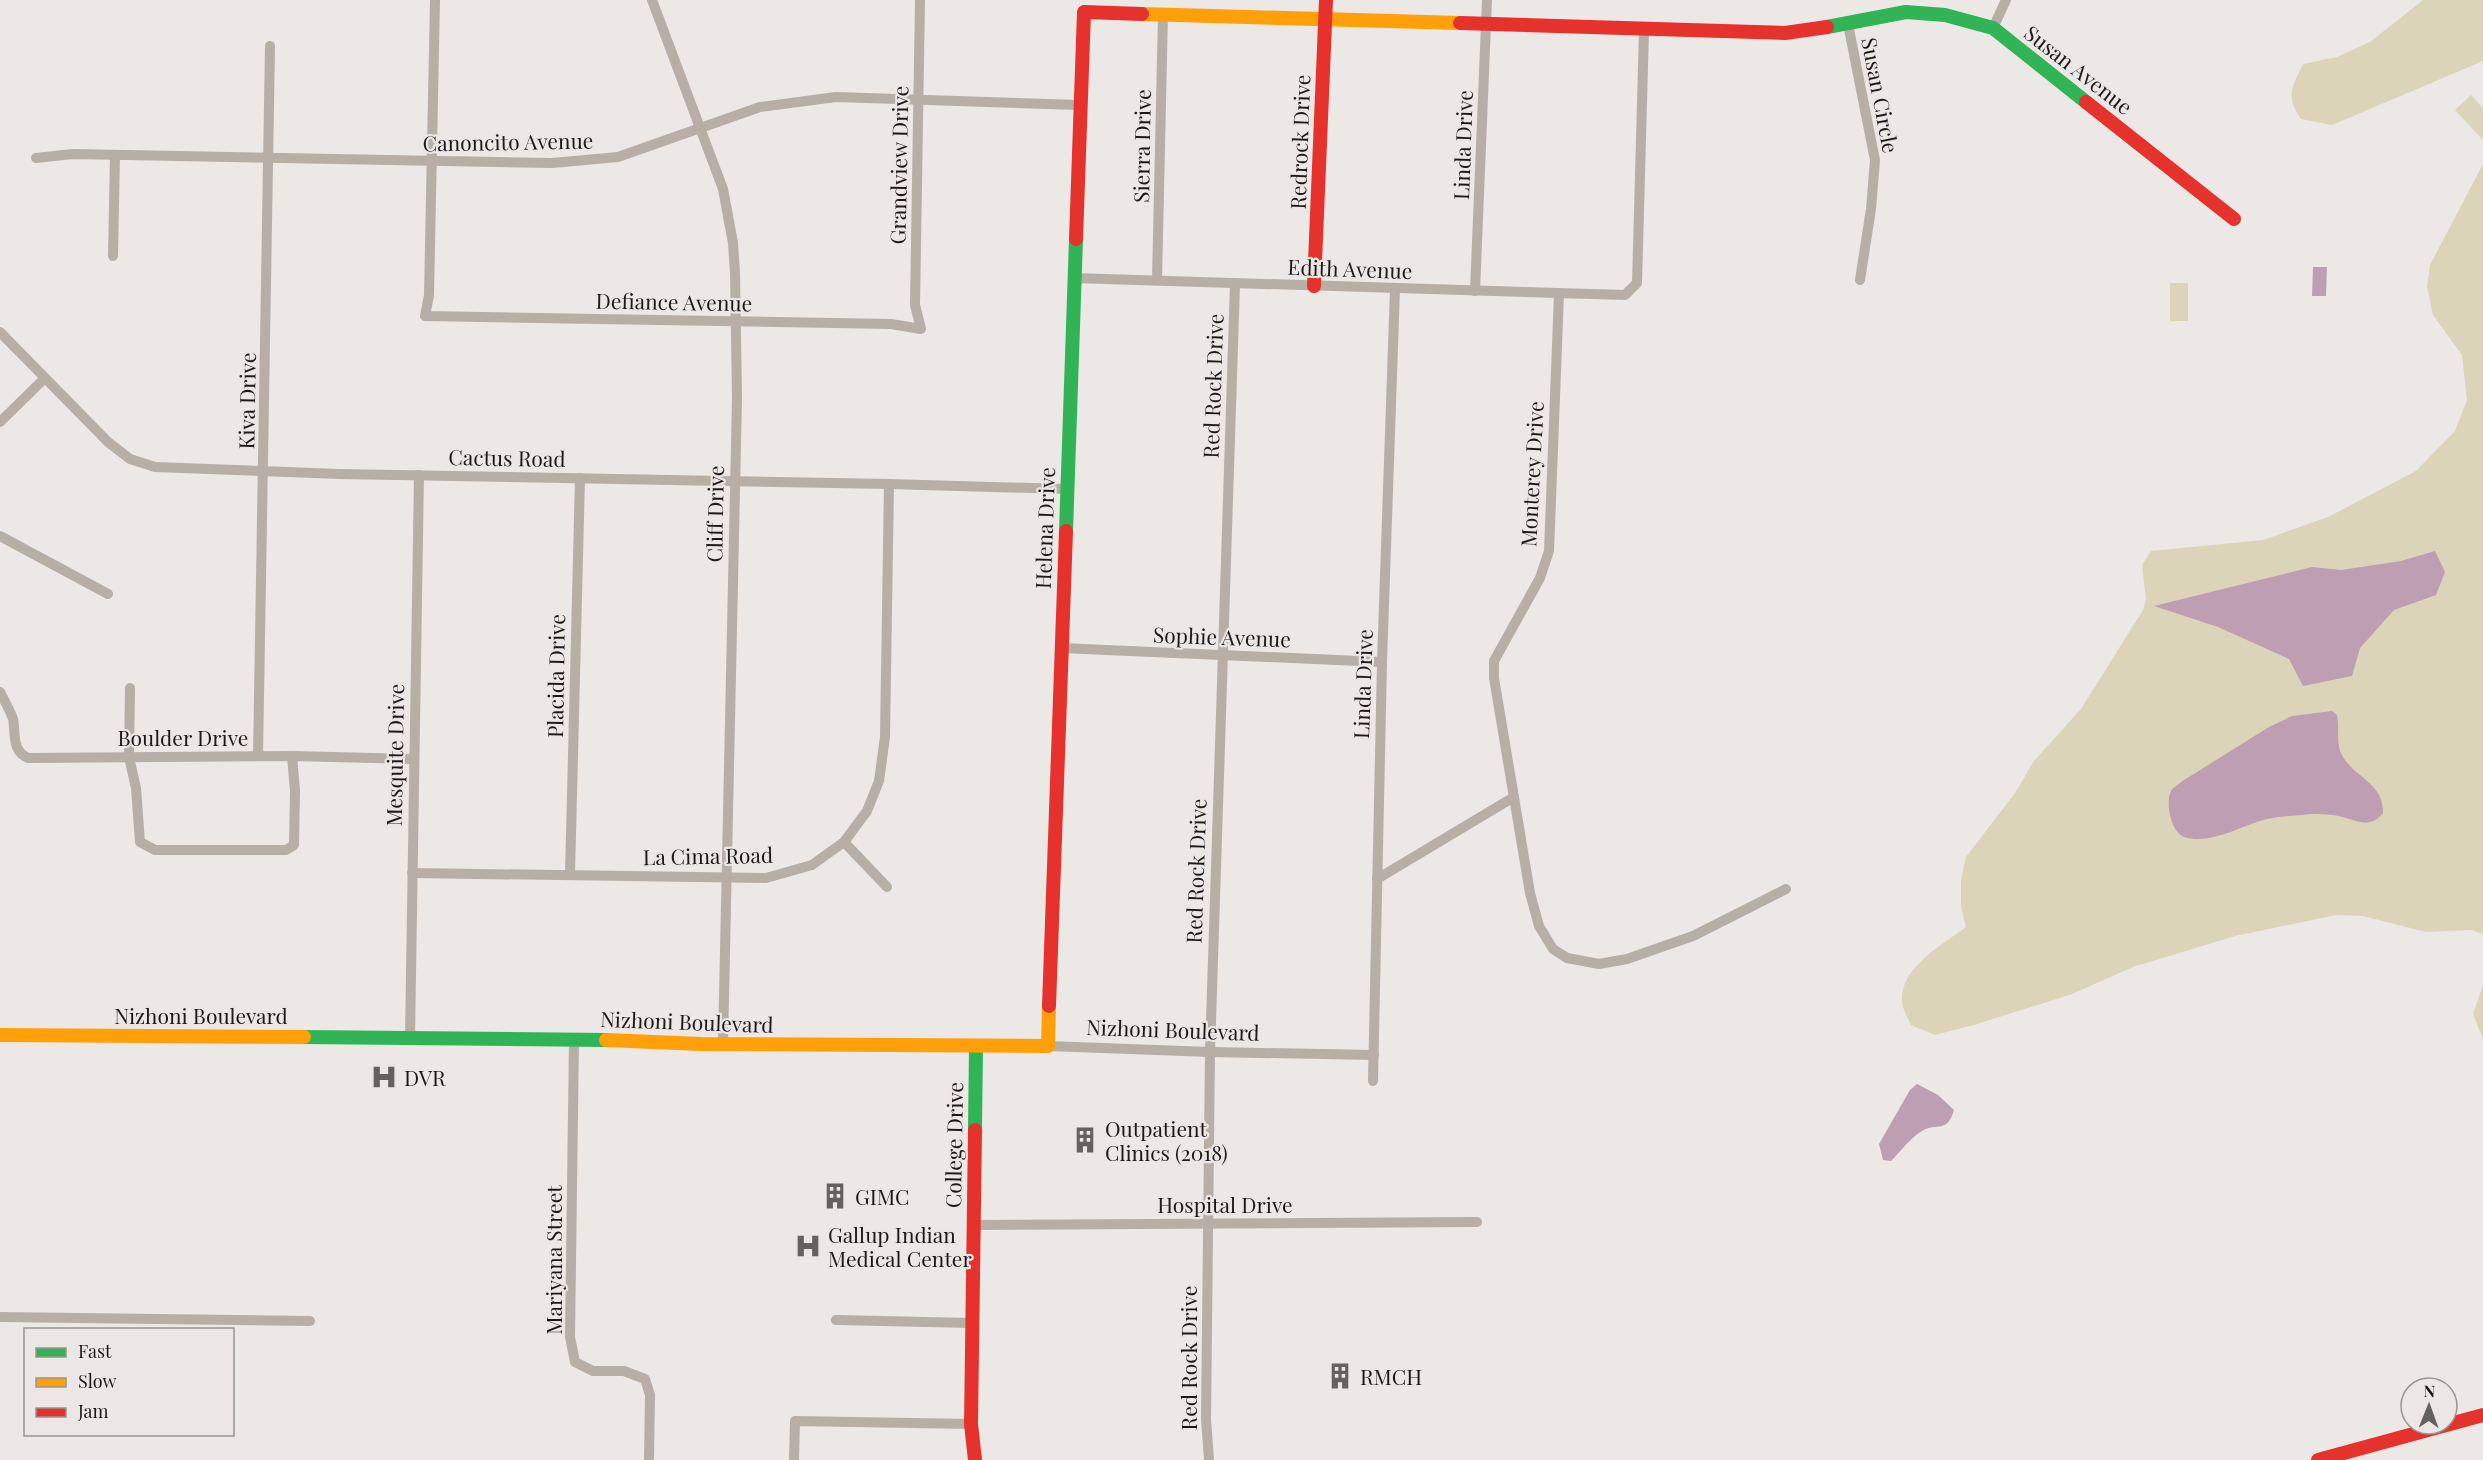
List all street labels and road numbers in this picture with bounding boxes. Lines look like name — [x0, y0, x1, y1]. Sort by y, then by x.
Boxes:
street label: Susan Avenue — [2019, 18, 2139, 120]
street label: Susan Circle — [1856, 35, 1906, 155]
street label: Redrock Drive — [1283, 74, 1315, 210]
street label: Grandview Drive — [883, 86, 913, 244]
street label: Sierra Drive — [1126, 89, 1156, 203]
street label: Linda Drive — [1446, 90, 1478, 200]
street label: Canoncito Avenue — [422, 126, 594, 156]
street label: Edith Avenue — [1287, 252, 1413, 284]
street label: Defiance Avenue — [596, 286, 752, 316]
street label: Red Rock Drive — [1195, 313, 1229, 459]
street label: Kiva Drive — [231, 352, 261, 450]
street label: Monterey Drive — [1513, 400, 1549, 548]
street label: Cactus Road — [448, 442, 566, 472]
street label: Cliff Drive — [699, 465, 729, 563]
street label: Helena Drive — [1028, 467, 1060, 589]
street label: Placida Drive — [540, 614, 570, 738]
street label: Sophie Avenue — [1153, 620, 1291, 652]
street label: Linda Drive — [1346, 629, 1378, 739]
street label: Mesquite Drive — [379, 683, 409, 827]
street label: Boulder Drive — [118, 723, 248, 751]
street label: Red Rock Drive — [1178, 798, 1212, 944]
street label: La Cima Road — [643, 840, 773, 870]
street label: Nizhoni Boulevard — [114, 1001, 288, 1029]
street label: Nizhoni Boulevard — [600, 1004, 774, 1038]
street label: Nizhoni Boulevard — [1086, 1012, 1260, 1046]
street label: College Drive — [938, 1082, 968, 1208]
street label: Mariyana Street — [539, 1185, 567, 1335]
street label: Hospital Drive — [1157, 1190, 1293, 1218]
street label: Red Rock Drive — [1174, 1286, 1202, 1430]

